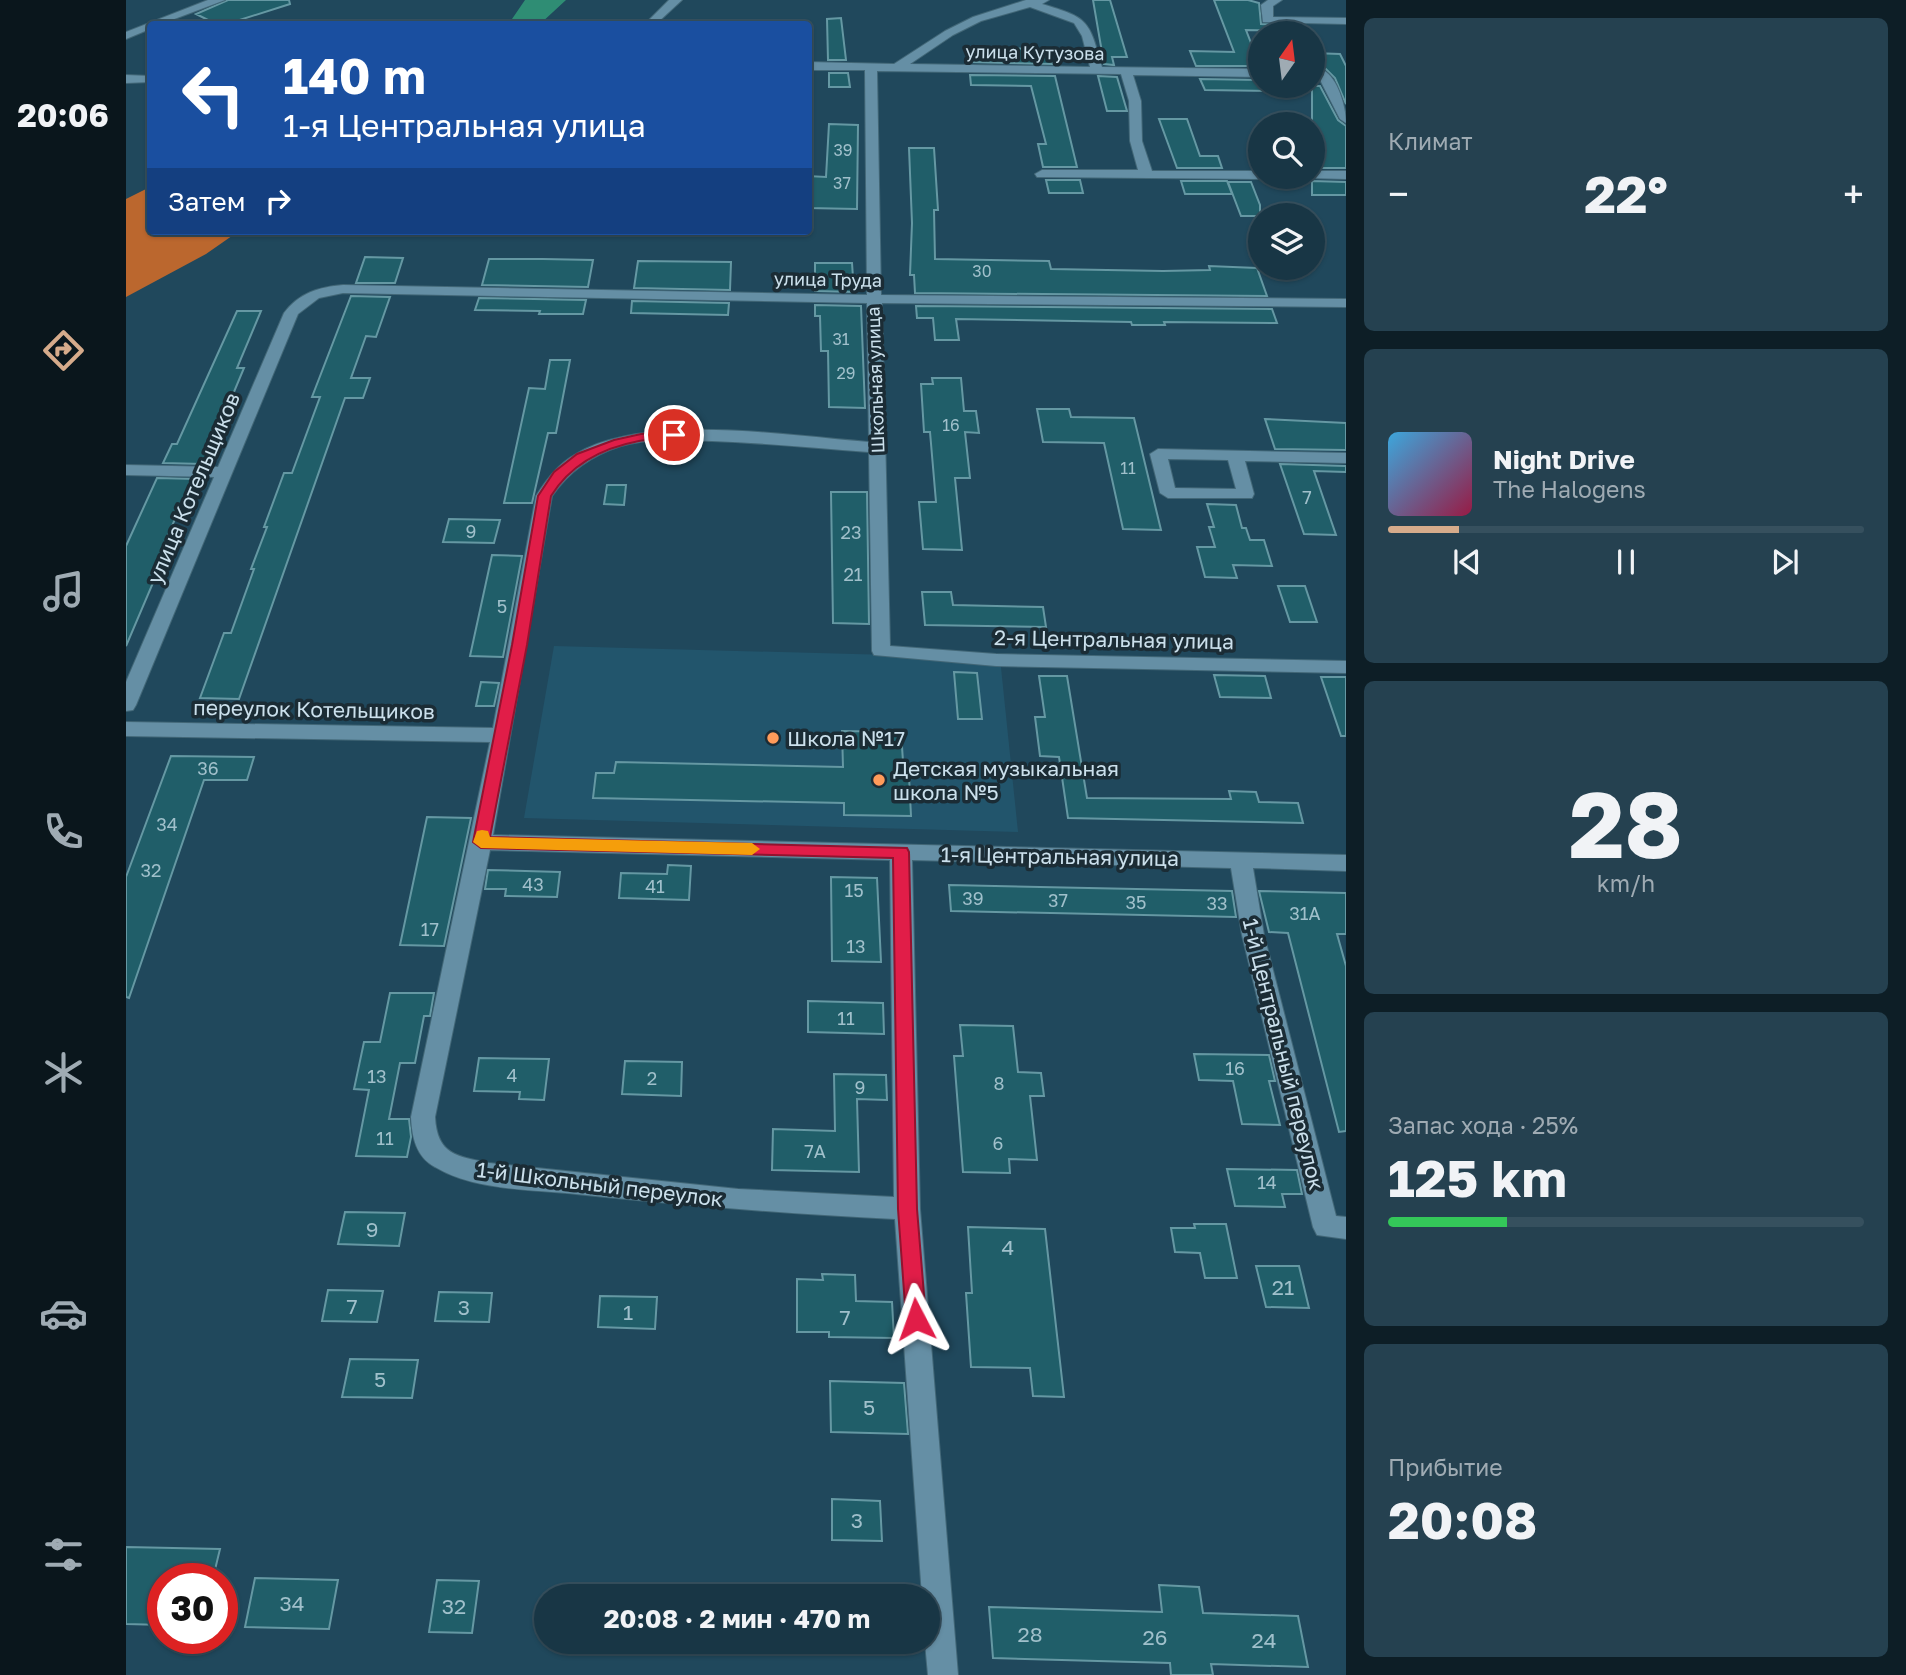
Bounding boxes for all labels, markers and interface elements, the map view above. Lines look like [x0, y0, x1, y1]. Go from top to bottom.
north arrow [1248, 21, 1325, 98]
map controls [1248, 21, 1325, 280]
street label: улица Кутузова [965, 40, 1105, 64]
text: 140 m [283, 46, 426, 105]
icon: left [168, 49, 259, 140]
text: 20:06 [17, 96, 109, 134]
text: 1-я Центральная улица [283, 106, 646, 144]
button: search [1248, 112, 1325, 189]
text: Климат [1388, 127, 1473, 155]
house number: 39 [833, 140, 853, 160]
text: 22° [1584, 162, 1668, 224]
text: − [1388, 171, 1409, 216]
text: + [1843, 171, 1864, 216]
house number: 37 [833, 173, 851, 193]
icon: right [259, 182, 297, 220]
text: Затем [168, 186, 245, 217]
button: layers [1248, 203, 1325, 280]
house number: 30 [972, 261, 992, 281]
street label: улица Труда [774, 267, 882, 291]
street label: Школьная улица [861, 306, 889, 454]
icon: directions [39, 326, 88, 375]
house number: 31 [832, 329, 850, 349]
house number: 29 [837, 363, 855, 383]
street label: улица Котельщиков [141, 388, 245, 588]
pin [644, 405, 704, 465]
house number: 16 [942, 415, 960, 435]
icon: arrive [655, 416, 693, 454]
text: Night Drive [1493, 444, 1635, 475]
house number: 11 [1120, 458, 1136, 478]
text: The Halogens [1493, 475, 1646, 503]
house number: 7 [1302, 486, 1312, 508]
house number: 9 [466, 520, 476, 542]
house number: 23 [841, 521, 861, 543]
icon: previous [1448, 543, 1486, 581]
icon: pause [1607, 543, 1645, 581]
icon: next [1766, 543, 1804, 581]
house number: 21 [843, 563, 863, 585]
icon: music [39, 567, 88, 616]
house number: 5 [497, 595, 507, 617]
street label: 2-я Центральная улица [994, 624, 1234, 654]
street label: переулок Котельщиков [193, 694, 435, 724]
place label: Школа №17 [787, 725, 905, 751]
marker: Школа №17 [765, 730, 781, 746]
place label: Детская музыкальная школа №5 [893, 755, 1119, 805]
house number: 36 [197, 757, 219, 779]
text: 28 [1569, 769, 1683, 878]
marker: Детская музыкальная школа №5 [871, 772, 887, 788]
icon: phone [39, 807, 88, 856]
house number: 34 [156, 813, 178, 835]
street label: 1-я Центральная улица [941, 841, 1179, 871]
house number: 32 [141, 859, 161, 881]
text: km/h [1597, 869, 1655, 897]
house number: 43 [522, 873, 544, 895]
house number: 41 [645, 875, 665, 897]
house number: 15 [844, 879, 864, 901]
house number: 39 [962, 887, 984, 909]
house number: 37 [1048, 889, 1068, 911]
house number: 35 [1126, 891, 1146, 913]
house number: 33 [1206, 892, 1228, 914]
house number: 31А [1289, 902, 1321, 924]
street label: 1-й Центральный переулок [1238, 915, 1330, 1193]
house number: 17 [421, 918, 439, 940]
house number: 13 [846, 935, 866, 957]
house number: 11 [837, 1007, 855, 1029]
icon: climate [39, 1048, 88, 1097]
house number: 16 [1225, 1057, 1245, 1079]
house number: 4 [507, 1064, 518, 1086]
house number: 13 [367, 1065, 387, 1087]
house number: 2 [647, 1067, 657, 1089]
house number: 8 [994, 1072, 1004, 1094]
house number: 9 [855, 1076, 865, 1098]
text: Запас хода · 25% [1388, 1111, 1578, 1139]
house number: 11 [376, 1127, 394, 1149]
house number: 6 [993, 1132, 1003, 1154]
house number: 7А [804, 1140, 826, 1162]
text: 125 km [1388, 1146, 1567, 1208]
street label: 1-й Школьный переулок [475, 1156, 725, 1212]
house number: 14 [1257, 1171, 1277, 1193]
house number: 9 [366, 1216, 378, 1242]
house number: 4 [1002, 1234, 1014, 1260]
house number: 21 [1272, 1274, 1294, 1300]
position arrow [879, 1282, 953, 1356]
icon: car [39, 1289, 88, 1338]
house number: 7 [346, 1293, 358, 1319]
house number: 3 [458, 1294, 470, 1320]
house number: 1 [623, 1299, 633, 1325]
house number: 7 [839, 1304, 851, 1330]
house number: 5 [374, 1366, 386, 1392]
house number: 5 [863, 1394, 875, 1420]
text: Прибытие [1388, 1453, 1503, 1481]
text: 20:08 [1388, 1488, 1537, 1550]
house number: 3 [851, 1507, 863, 1533]
icon: filters [39, 1530, 88, 1579]
speed limit sign: 30 [147, 1563, 238, 1654]
house number: 34 [279, 1590, 305, 1616]
house number: 32 [442, 1593, 466, 1619]
text: 20:08 · 2 мин · 470 m [604, 1603, 870, 1634]
house number: 28 [1018, 1621, 1043, 1647]
house number: 26 [1143, 1624, 1167, 1650]
house number: 24 [1252, 1627, 1277, 1653]

